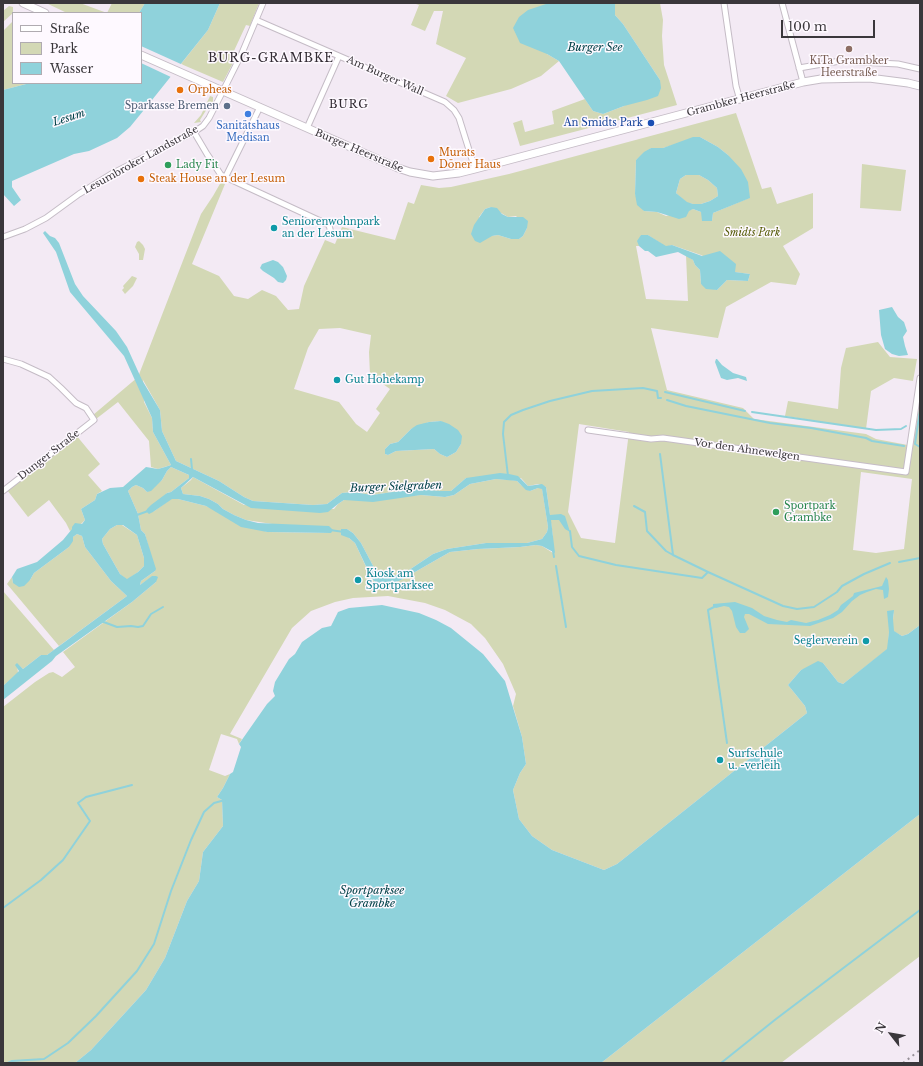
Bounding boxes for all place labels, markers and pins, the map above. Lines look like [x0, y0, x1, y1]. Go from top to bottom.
marker: KiTa Grambker Heerstraße [844, 44, 854, 54]
place label: KiTa Grambker Heerstraße [810, 55, 888, 78]
place label: Orpheas [188, 84, 232, 96]
marker: Orpheas [175, 85, 185, 95]
place label: Sparkasse Bremen [125, 100, 219, 112]
marker: Sparkasse Bremen [222, 101, 232, 111]
marker: Sanitätshaus Medisan [243, 109, 253, 119]
place label: An Smidts Park [564, 117, 643, 129]
marker: An Smidts Park [646, 118, 656, 128]
place label: Sanitätshaus Medisan [216, 120, 280, 144]
place label: Murats Döner Haus [439, 147, 501, 170]
marker: Murats Döner Haus [426, 154, 436, 164]
place label: Lady Fit [176, 159, 219, 171]
marker: Lady Fit [163, 160, 173, 170]
place label: Steak House an der Lesum [149, 173, 285, 185]
marker: Steak House an der Lesum [136, 174, 146, 184]
place label: Seniorenwohnpark an der Lesum [282, 216, 380, 240]
marker: Seniorenwohnpark an der Lesum [269, 223, 279, 233]
place label: Gut Hohekamp [345, 374, 424, 386]
marker: Gut Hohekamp [332, 375, 342, 385]
place label: Sportpark Grambke [784, 500, 836, 524]
marker: Sportpark Grambke [771, 507, 781, 517]
place label: Kiosk am Sportparksee [366, 568, 434, 592]
marker: Kiosk am Sportparksee [353, 575, 363, 585]
place label: Seglerverein [794, 635, 858, 647]
marker: Seglerverein [861, 636, 871, 646]
place label: Surfschule u. -verleih [728, 748, 782, 772]
marker: Surfschule u. -verleih [715, 755, 725, 765]

